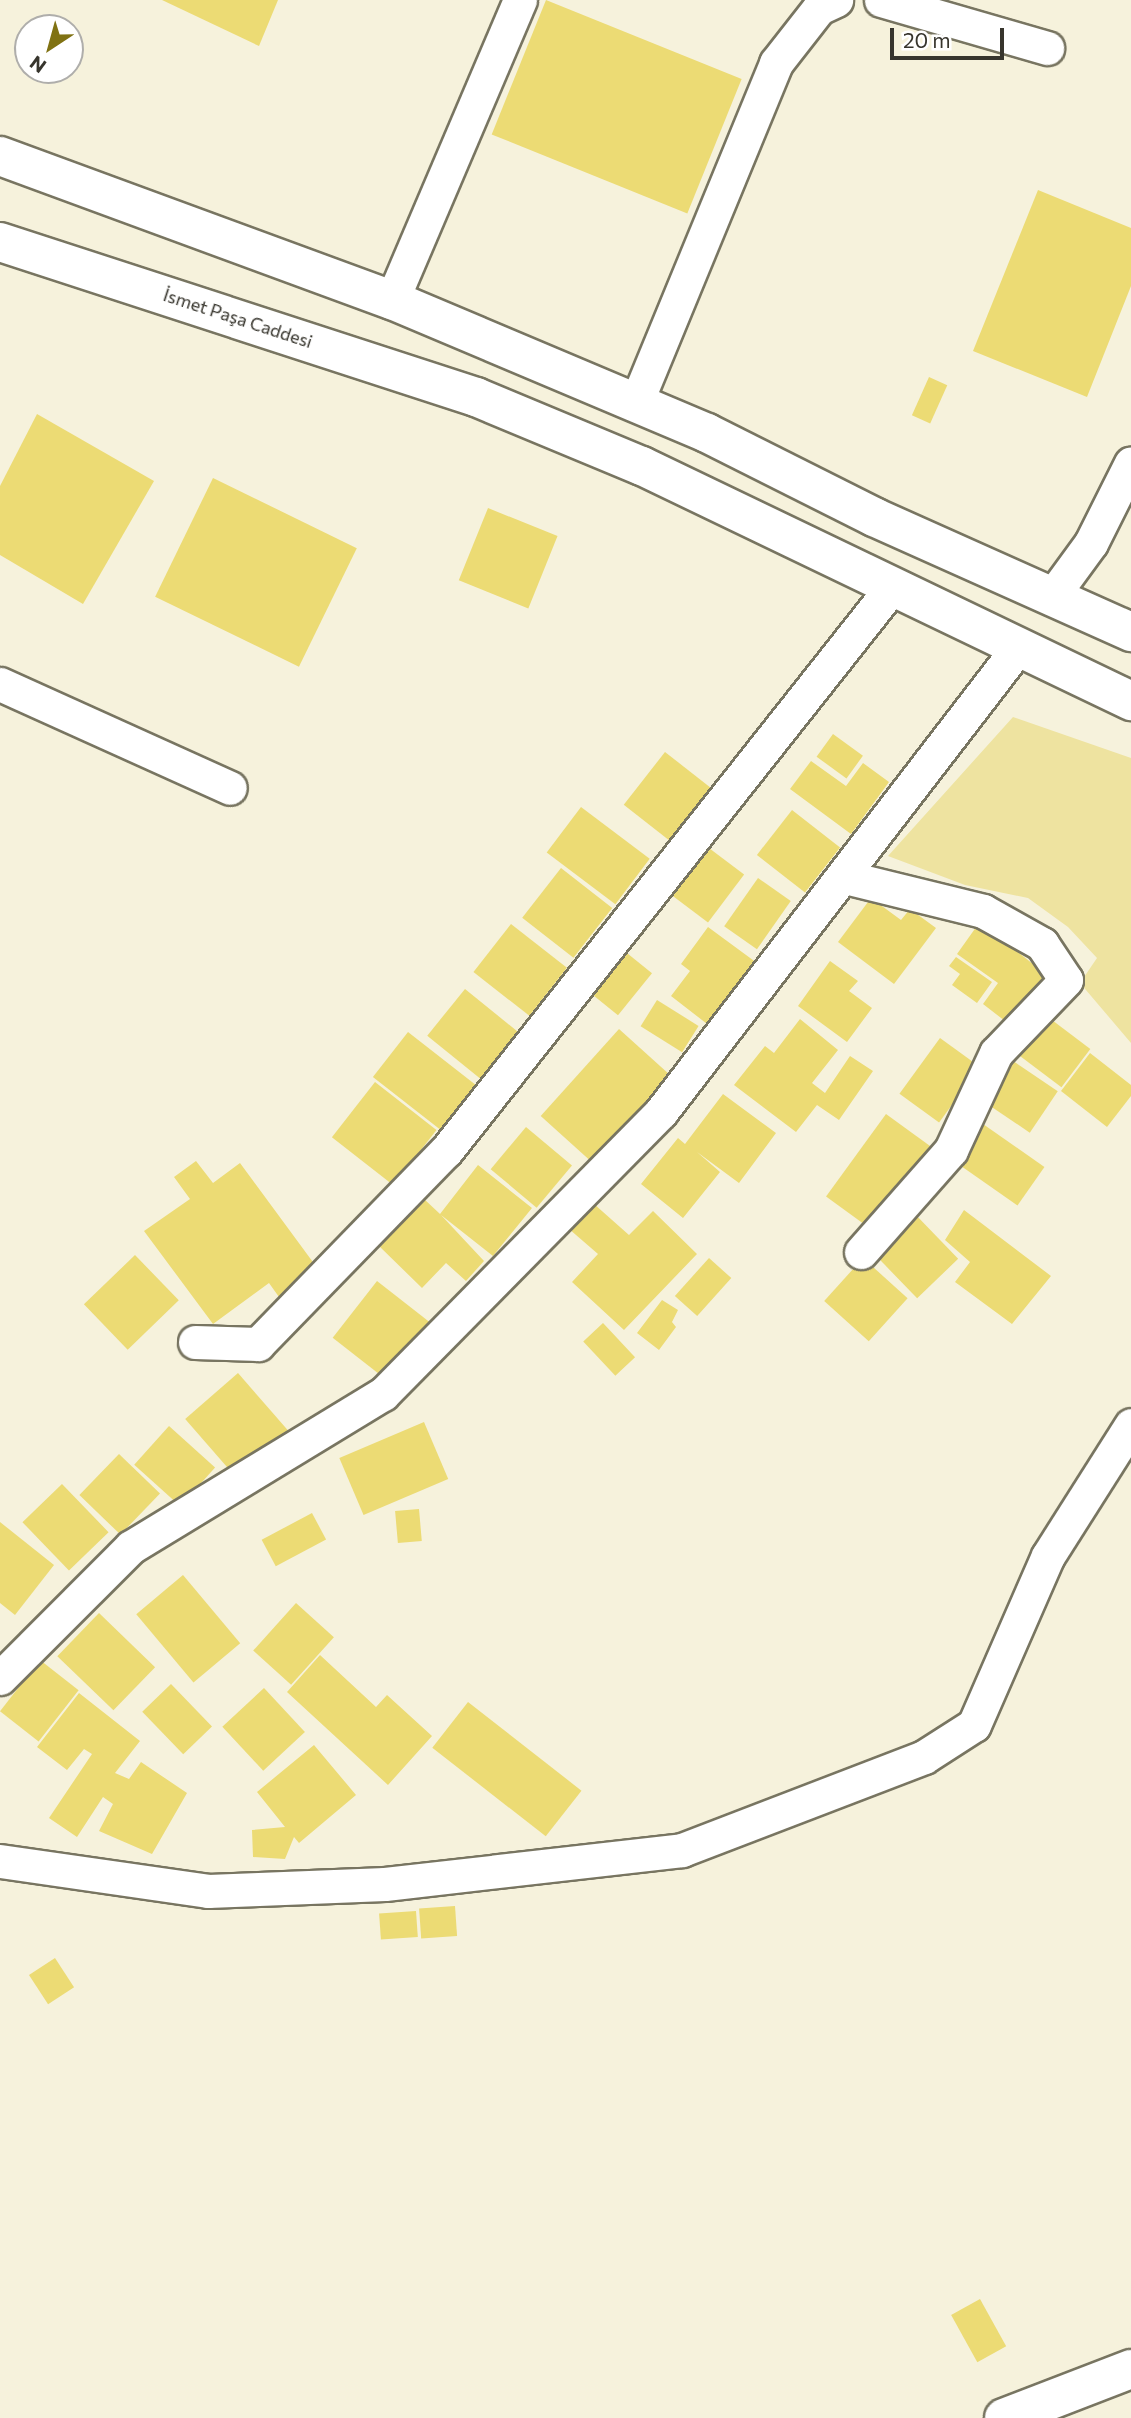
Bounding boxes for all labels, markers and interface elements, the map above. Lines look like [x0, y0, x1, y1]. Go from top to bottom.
north arrow [14, 14, 84, 84]
scale bar [893, 14, 1007, 58]
text: 20 m [903, 27, 951, 52]
text: N [25, 51, 50, 78]
street label: İsmet Paşa Caddesi [161, 284, 315, 352]

